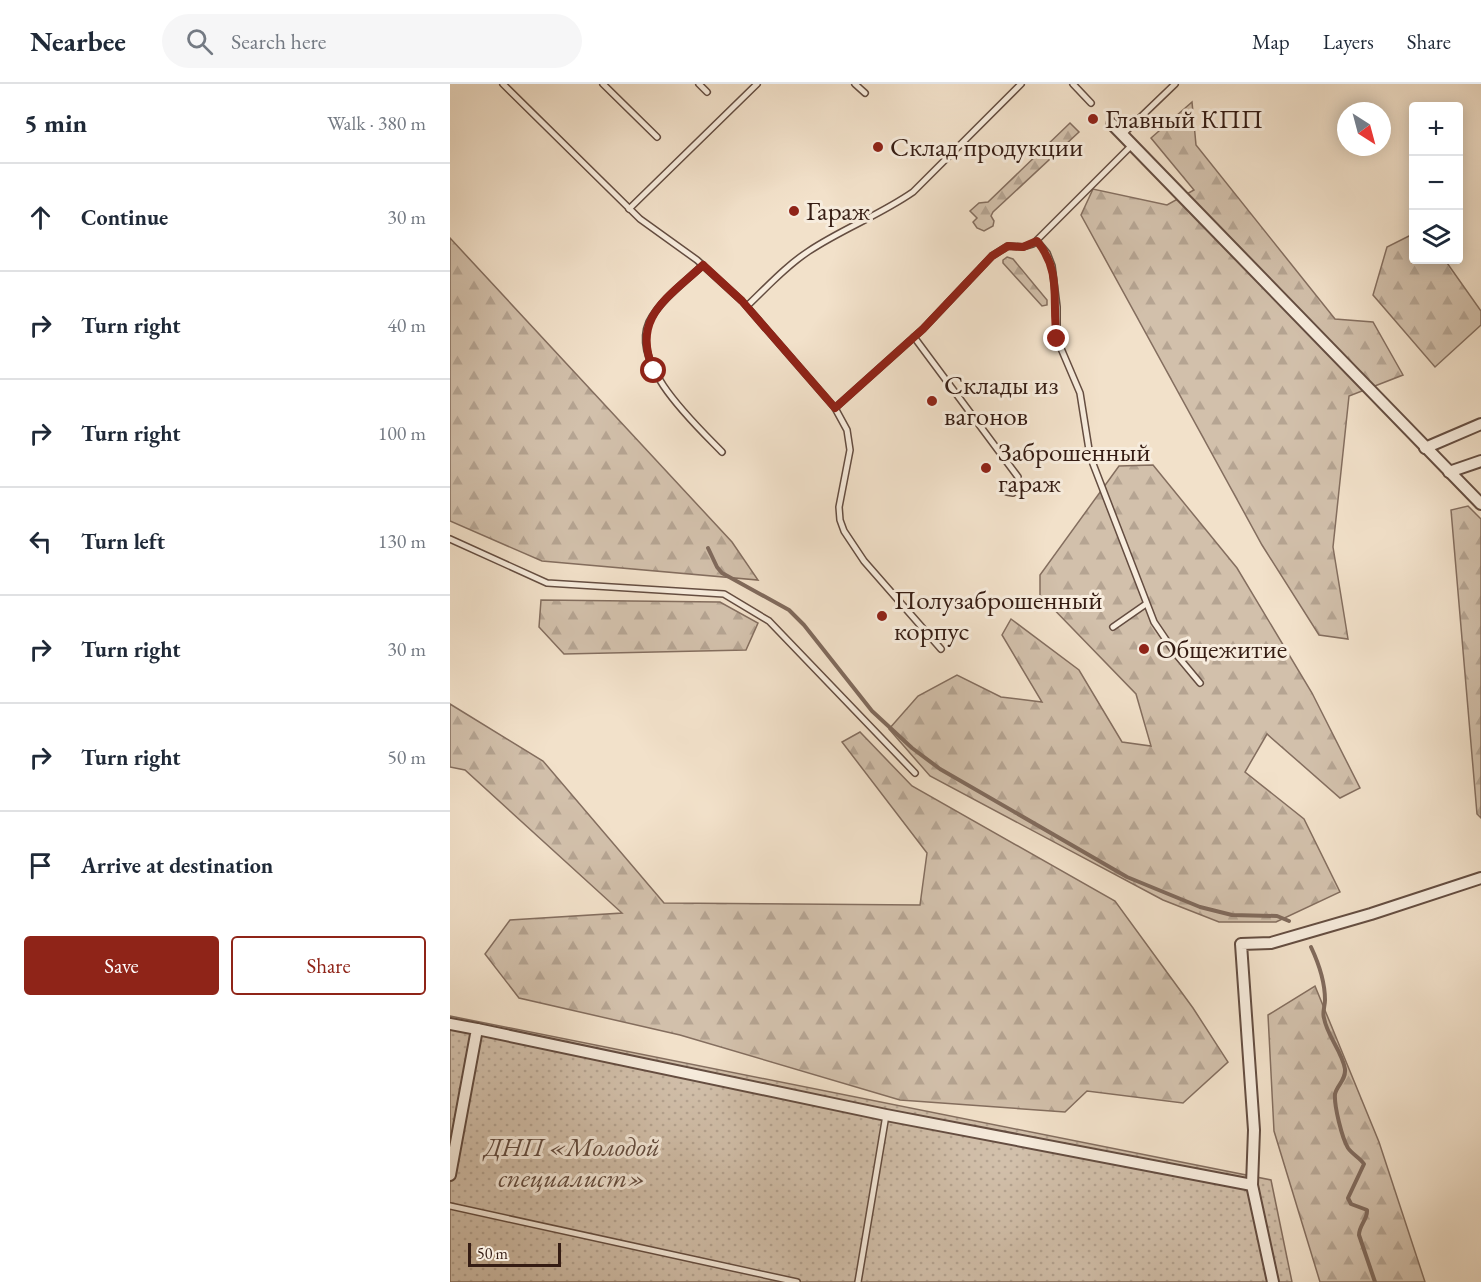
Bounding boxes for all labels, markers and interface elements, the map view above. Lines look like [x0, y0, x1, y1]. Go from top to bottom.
search box [162, 14, 582, 68]
text: Nearbee [30, 23, 126, 59]
icon: search [183, 25, 216, 58]
text: Search here [231, 27, 326, 56]
text: Map [1252, 28, 1290, 55]
text: Layers [1323, 28, 1374, 55]
text: Share [1407, 28, 1451, 55]
place label: Главный КПП [1105, 101, 1263, 136]
north arrow [1337, 102, 1391, 156]
map controls [1409, 102, 1463, 264]
button: + [1409, 102, 1463, 156]
text: 5 min [24, 106, 87, 140]
text: Walk · 380 m [327, 110, 426, 136]
marker: Главный КПП [1086, 112, 1100, 126]
place label: Склад продукции [890, 129, 1083, 164]
marker: Склад продукции [871, 140, 885, 154]
button: − [1409, 156, 1463, 210]
place label: Гараж [806, 193, 871, 228]
icon: ahead [24, 201, 57, 234]
text: Continue [81, 203, 168, 232]
text: 30 m [387, 204, 426, 230]
marker: Гараж [787, 204, 801, 218]
button: layers [1409, 210, 1463, 264]
icon: right [24, 309, 57, 342]
text: Turn right [81, 311, 180, 340]
text: 40 m [387, 312, 426, 338]
route end [1043, 325, 1069, 351]
route start [640, 357, 666, 383]
place label: Склады из вагонов [944, 367, 1059, 433]
marker: Склады из вагонов [925, 394, 939, 408]
icon: right [24, 417, 57, 450]
text: Turn right [81, 419, 180, 448]
text: 100 m [378, 420, 426, 446]
place label: Заброшенный гараж [998, 434, 1150, 500]
marker: Заброшенный гараж [979, 461, 993, 475]
icon: left [24, 525, 57, 558]
text: Turn left [81, 527, 165, 556]
text: 130 m [378, 528, 426, 554]
place label: Полузаброшенный корпус [894, 582, 1102, 648]
marker: Полузаброшенный корпус [875, 609, 889, 623]
place label: Общежитие [1156, 631, 1287, 666]
icon: right [24, 633, 57, 666]
text: Turn right [81, 635, 180, 664]
text: 30 m [387, 636, 426, 662]
marker: Общежитие [1137, 642, 1151, 656]
icon: right [24, 741, 57, 774]
text: Turn right [81, 743, 180, 772]
text: 50 m [387, 744, 426, 770]
icon: arrive [24, 849, 57, 882]
text: Arrive at destination [81, 851, 273, 880]
button: Save [24, 936, 219, 995]
button: Share [231, 936, 426, 995]
park label: ДНП «Молодой специалист» [482, 1129, 660, 1195]
scale bar [468, 1240, 561, 1268]
text: 50 m [477, 1243, 508, 1264]

